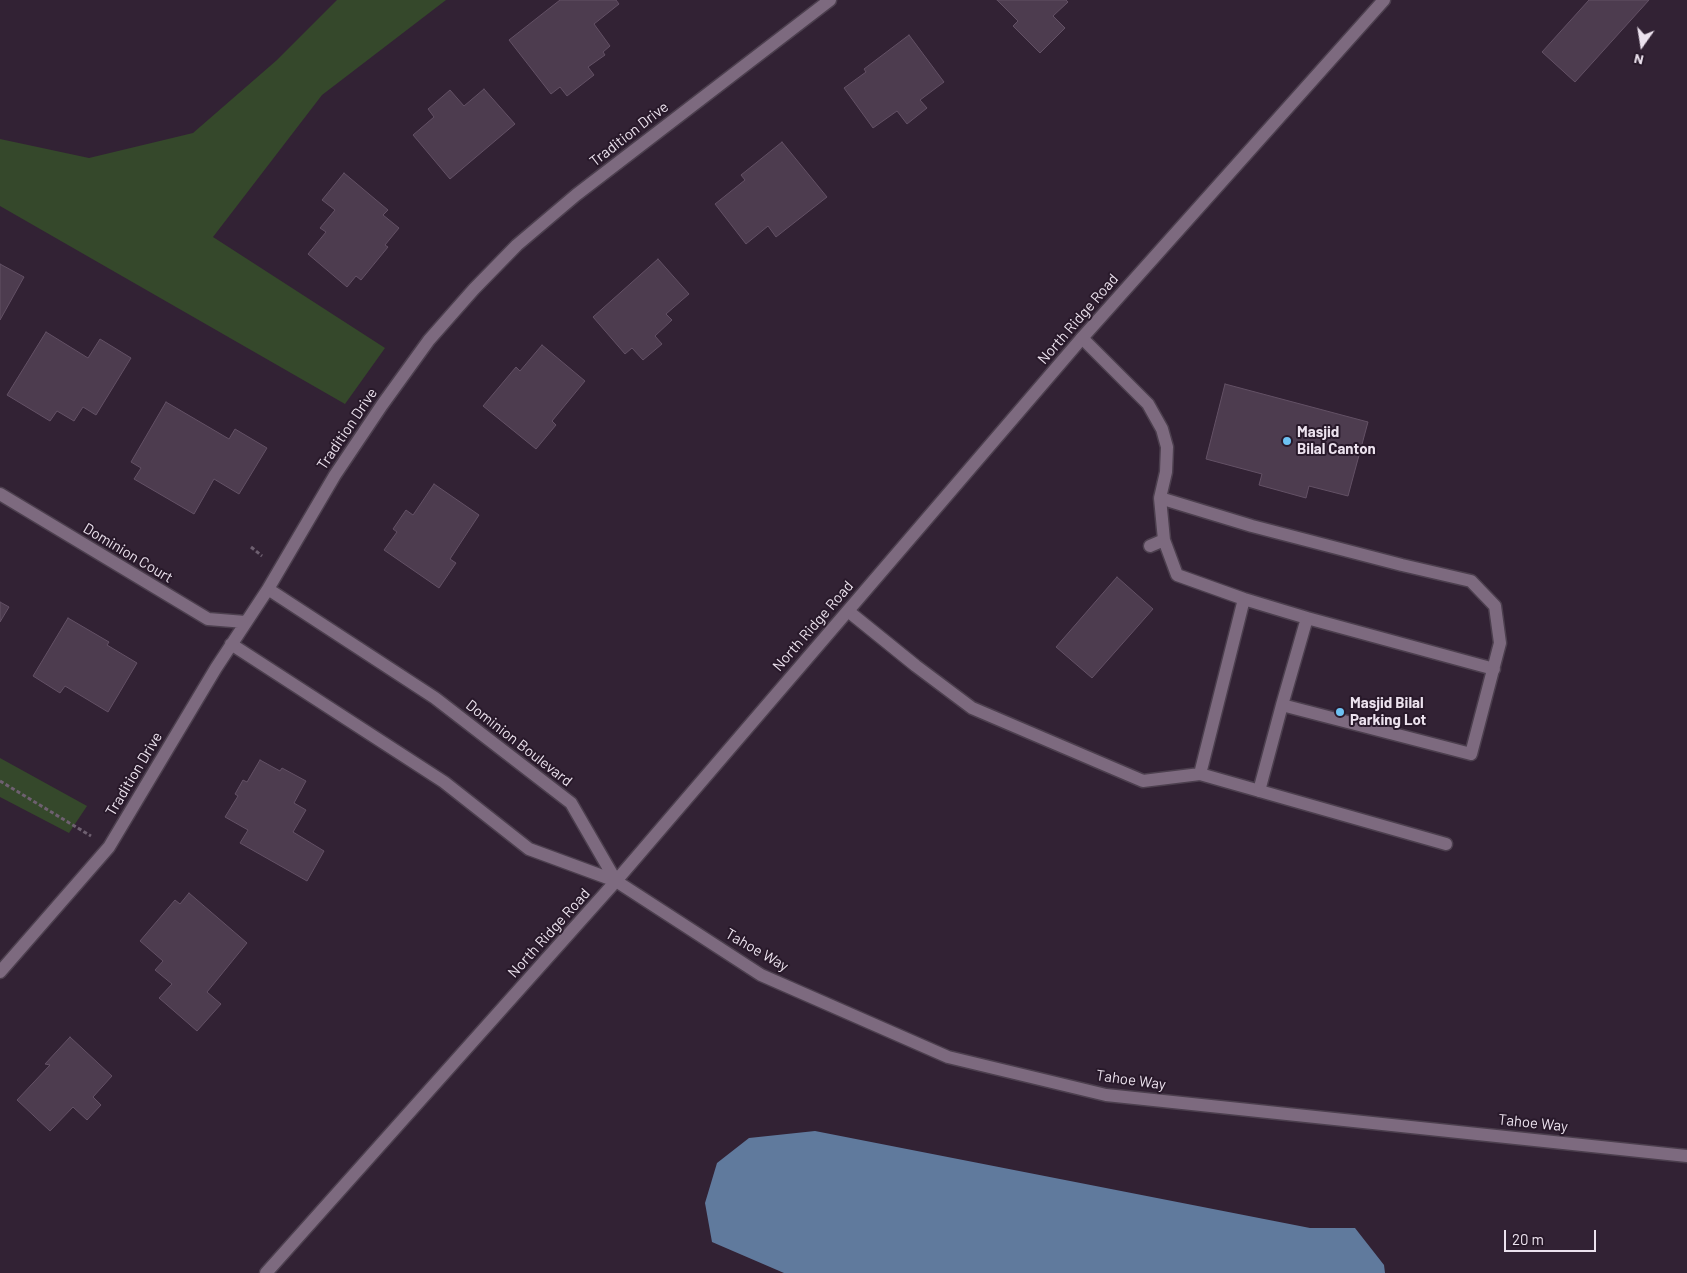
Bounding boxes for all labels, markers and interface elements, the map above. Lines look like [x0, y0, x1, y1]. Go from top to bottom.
north arrow [1617, 20, 1667, 70]
text: N [1632, 51, 1645, 69]
street label: Tradition Drive [586, 98, 672, 170]
street label: North Ridge Road [1034, 270, 1122, 368]
street label: Tradition Drive [313, 385, 381, 473]
place label: Masjid Bilal Canton [1297, 423, 1376, 458]
marker: Masjid Bilal Canton [1281, 435, 1293, 447]
street label: Dominion Court [80, 519, 176, 587]
street label: North Ridge Road [769, 577, 857, 675]
place label: Masjid Bilal Parking Lot [1350, 694, 1426, 729]
street label: Dominion Boulevard [462, 696, 576, 790]
marker: Masjid Bilal Parking Lot [1334, 706, 1346, 718]
street label: Tradition Drive [102, 729, 166, 819]
street label: North Ridge Road [504, 885, 594, 981]
street label: Tahoe Way [722, 925, 792, 975]
street label: Tahoe Way [1095, 1066, 1167, 1094]
street label: Tahoe Way [1497, 1110, 1569, 1136]
scale bar [1507, 1220, 1600, 1252]
text: 20 m [1512, 1230, 1544, 1248]

